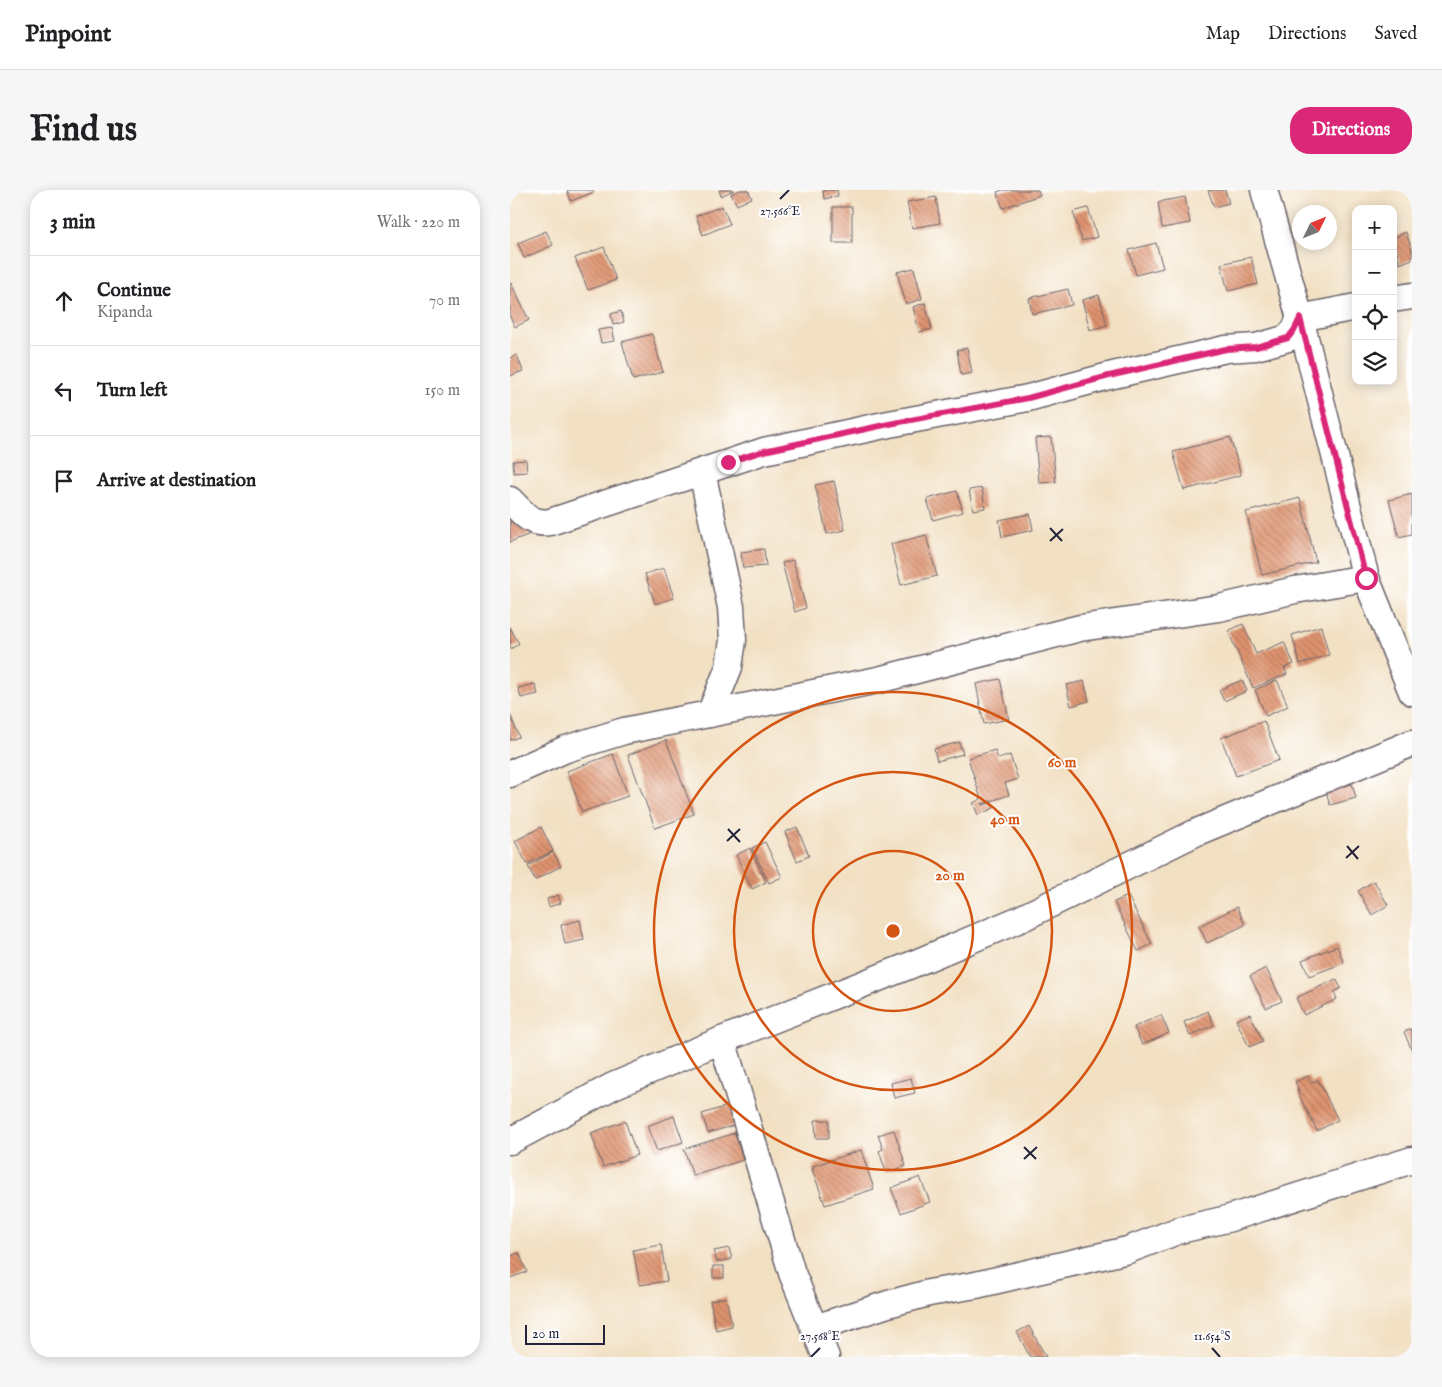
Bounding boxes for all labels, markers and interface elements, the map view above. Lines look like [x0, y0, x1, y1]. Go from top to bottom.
text: Pinpoint [25, 19, 111, 50]
text: Map [1206, 23, 1240, 46]
text: Directions [1268, 23, 1346, 46]
text: Saved [1374, 23, 1417, 46]
button: Directions [1290, 107, 1412, 154]
text: Find us [30, 108, 137, 153]
text: 27.566°E [760, 204, 800, 219]
north arrow [1292, 205, 1337, 250]
map controls [1352, 205, 1397, 385]
button: + [1352, 205, 1397, 250]
text: 3 min [50, 209, 95, 236]
text: Walk · 220 m [377, 213, 460, 233]
button: − [1352, 250, 1397, 295]
text: Continue [97, 279, 171, 303]
icon: ahead [50, 287, 78, 315]
text: 70 m [429, 291, 460, 311]
button: locate [1352, 295, 1397, 340]
text: Kipanda [97, 303, 152, 323]
button: layers [1352, 340, 1397, 385]
icon: left [50, 377, 78, 405]
text: Turn left [97, 379, 168, 403]
text: 150 m [425, 381, 460, 401]
route end [717, 451, 740, 474]
icon: arrive [50, 467, 78, 495]
text: Arrive at destination [97, 469, 256, 493]
route start [1355, 567, 1378, 590]
text: 60 m [1048, 753, 1077, 772]
text: 40 m [990, 810, 1020, 829]
text: 20 m [935, 866, 965, 885]
centre of rings [884, 922, 902, 940]
scale bar [525, 1322, 605, 1345]
text: 20 m [532, 1325, 559, 1343]
text: 27.568°E [800, 1329, 840, 1344]
text: 11.654°S [1194, 1329, 1230, 1344]

